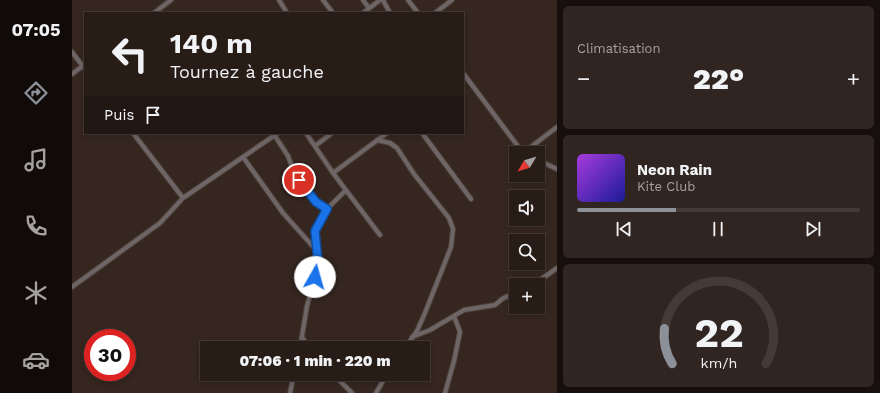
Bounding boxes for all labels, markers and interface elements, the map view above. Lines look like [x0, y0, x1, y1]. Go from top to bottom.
text: 07:05 [11, 19, 61, 40]
text: 140 m [170, 27, 253, 60]
icon: left [104, 28, 156, 80]
text: Climatisation [577, 41, 660, 56]
text: Tournez à gauche [170, 61, 324, 82]
text: 22° [693, 61, 744, 96]
text: − [577, 66, 590, 91]
text: + [847, 66, 860, 91]
icon: directions [22, 79, 50, 107]
icon: arrive [142, 104, 164, 126]
text: Puis [104, 106, 134, 124]
icon: music [22, 146, 50, 174]
north arrow [509, 146, 545, 182]
map controls [509, 146, 545, 314]
text: Neon Rain [637, 161, 712, 179]
pin [282, 163, 316, 197]
icon: arrive [288, 169, 310, 191]
text: Kite Club [637, 179, 695, 194]
button: sound [509, 190, 545, 226]
icon: phone [22, 212, 50, 240]
icon: previous [613, 218, 635, 240]
icon: pause [707, 218, 729, 240]
icon: next [802, 218, 824, 240]
button: search [509, 234, 545, 270]
position arrow [294, 256, 336, 298]
button: + [509, 278, 545, 314]
icon: climate [22, 279, 50, 307]
text: 22 [694, 307, 743, 356]
speed limit sign: 30 [84, 329, 136, 381]
icon: car [22, 346, 50, 374]
text: 07:06 · 1 min · 220 m [239, 352, 391, 370]
text: km/h [700, 354, 737, 370]

